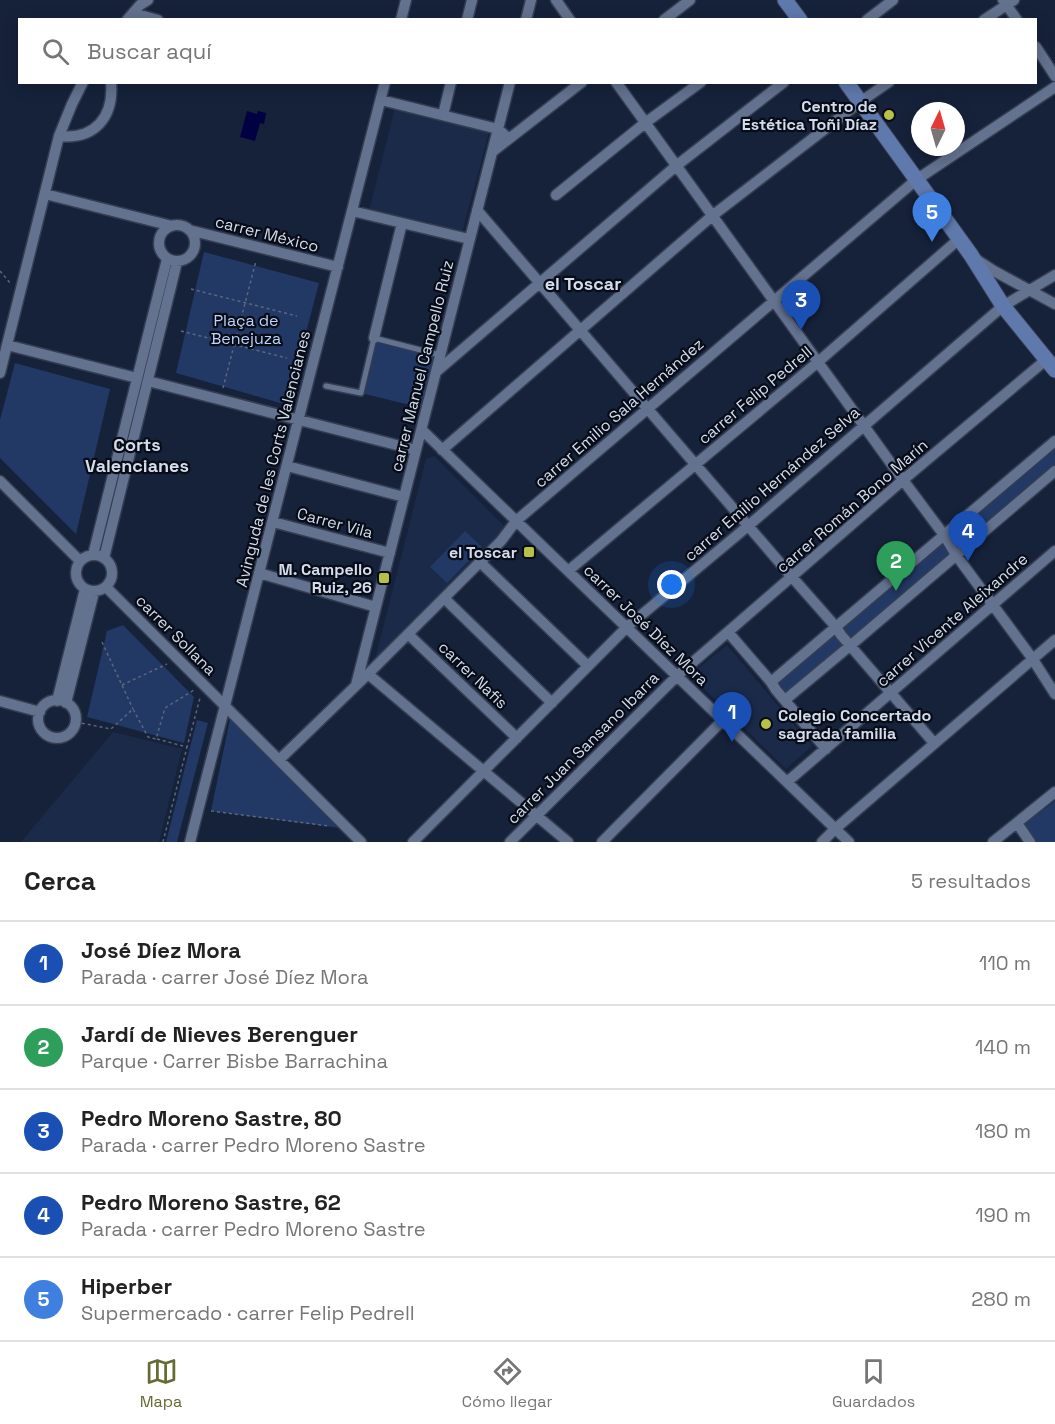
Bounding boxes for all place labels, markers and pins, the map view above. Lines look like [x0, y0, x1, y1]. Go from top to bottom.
place label: Centro de Estética Toñi Díaz [742, 96, 877, 135]
marker: Centro de Estética Toñi Díaz [882, 108, 896, 122]
pin: 5 [912, 192, 952, 242]
pin: 3 [782, 280, 820, 330]
pin: 4 [948, 512, 988, 561]
place label: el Toscar [449, 542, 517, 563]
pin: 2 [876, 542, 916, 591]
marker: el Toscar [522, 545, 536, 559]
place label: M. Campello Ruiz, 26 [279, 559, 372, 598]
marker: M. Campello Ruiz, 26 [377, 571, 391, 585]
pin: 1 [712, 692, 752, 742]
place label: Colegio Concertado sagrada familia [778, 705, 931, 744]
marker: Colegio Concertado sagrada familia [759, 717, 773, 731]

